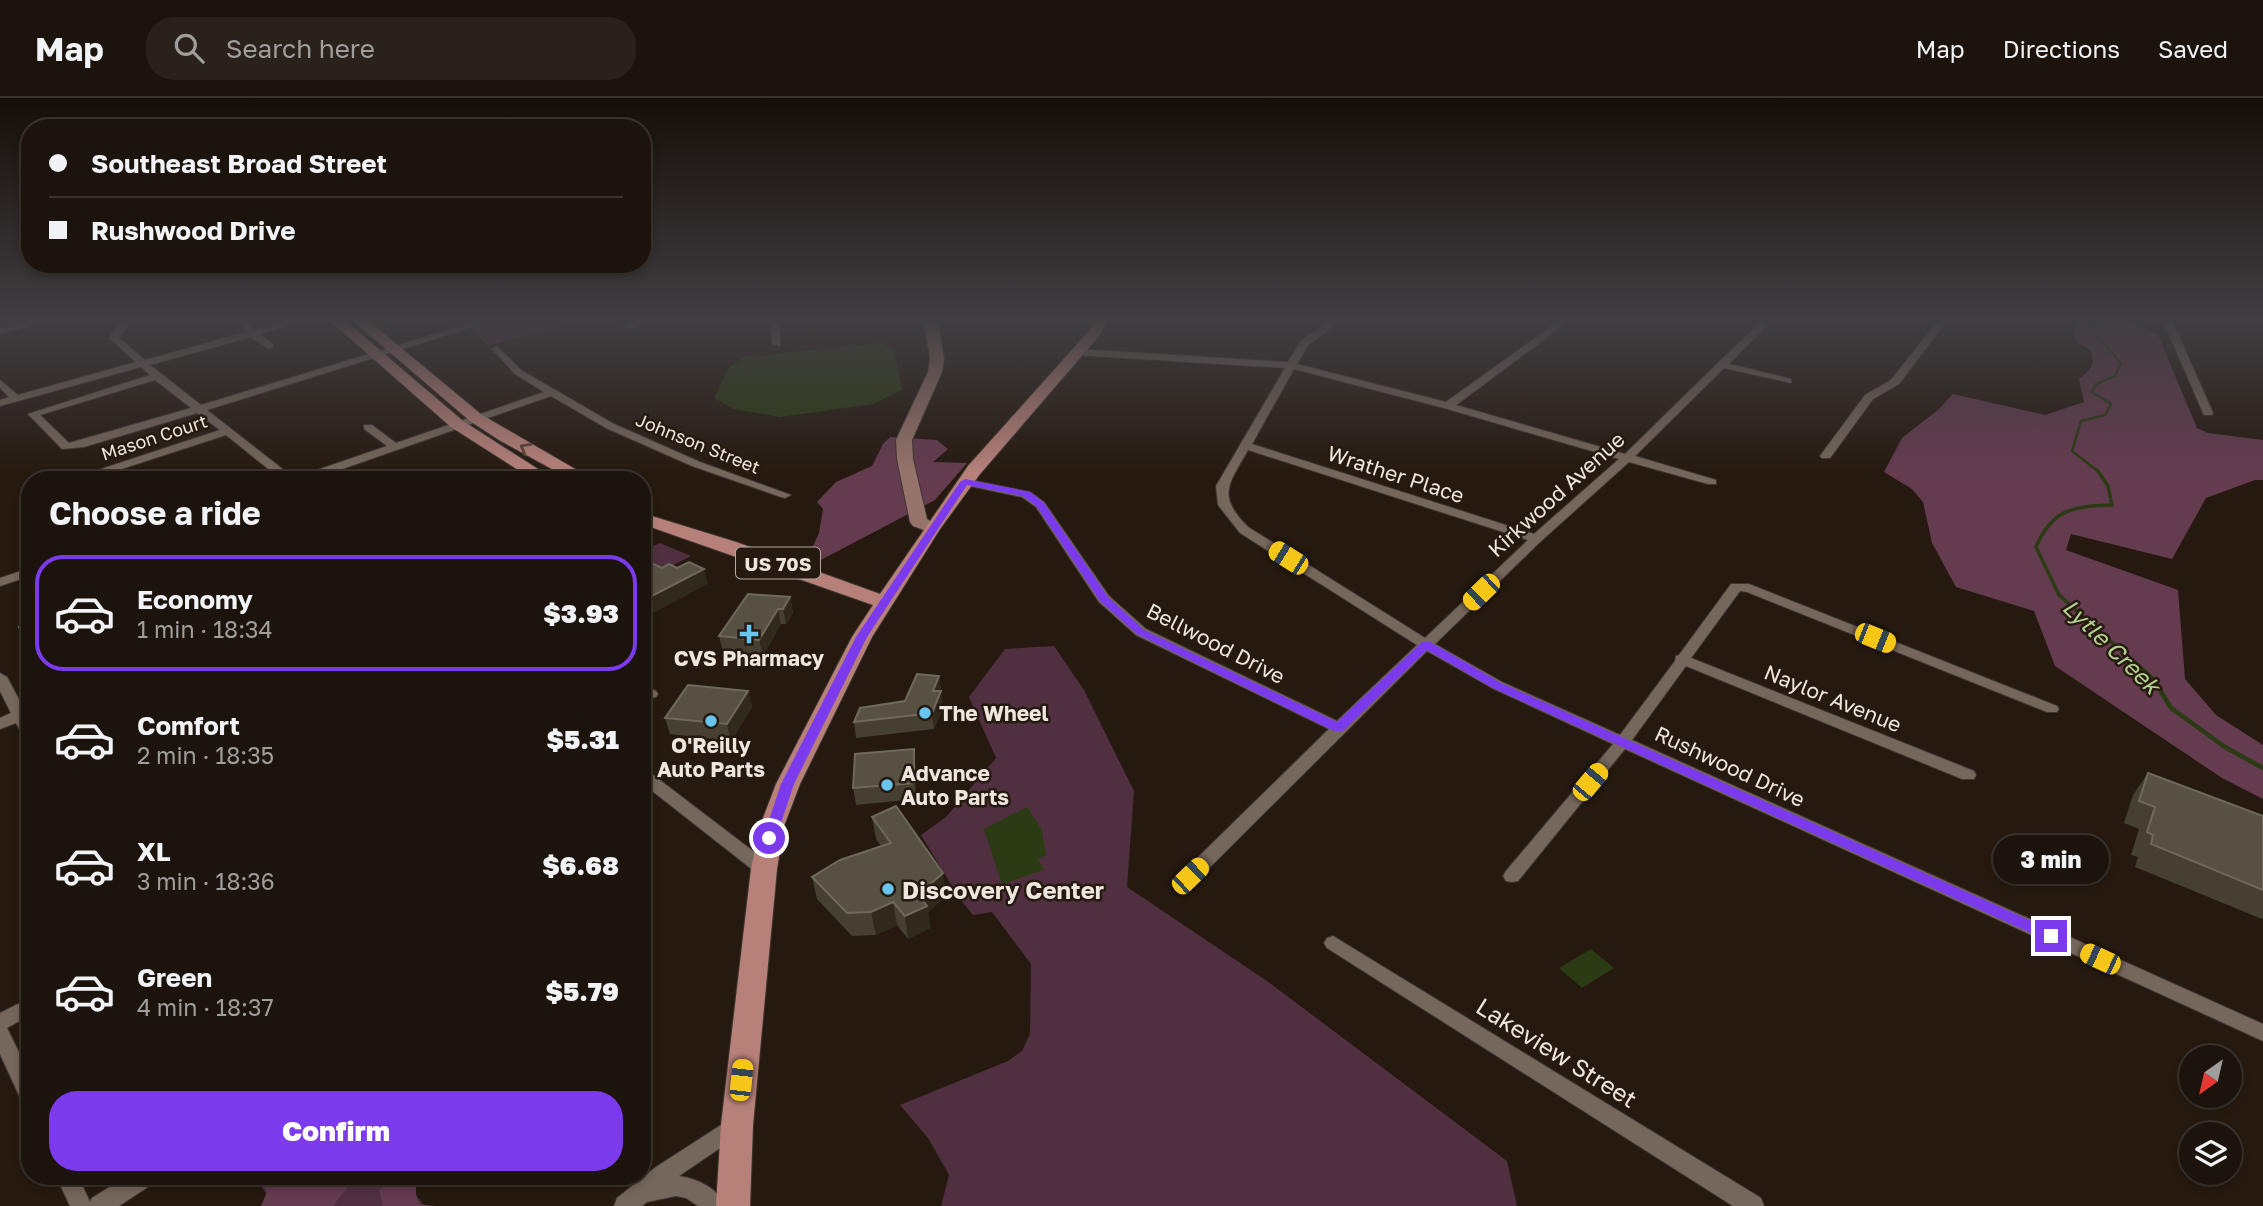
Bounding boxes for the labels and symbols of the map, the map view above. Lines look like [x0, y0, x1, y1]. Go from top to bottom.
street label: Johnson Street [633, 408, 763, 478]
street label: Mason Court [98, 410, 210, 464]
street label: Kirkwood Avenue [1482, 426, 1630, 562]
street label: Wrather Place [1324, 440, 1468, 508]
one-way arrow [520, 443, 533, 456]
car [1265, 538, 1312, 578]
road number: US 70S [736, 548, 820, 578]
car [1459, 570, 1504, 614]
water label: Lytle Creek [2058, 593, 2168, 701]
street label: Bellwood Drive [1143, 597, 1289, 689]
car [1852, 620, 1899, 656]
marker: CVS Pharmacy [741, 626, 757, 642]
place label: CVS Pharmacy [674, 645, 825, 671]
street label: Naylor Avenue [1761, 659, 1905, 737]
place label: The Wheel [939, 700, 1049, 726]
marker: The Wheel [917, 705, 933, 721]
marker: O'Reilly Auto Parts [703, 713, 719, 729]
street label: Rushwood Drive [1651, 720, 1809, 812]
place label: O'Reilly Auto Parts [657, 732, 765, 782]
car [1569, 759, 1612, 805]
place label: Advance Auto Parts [901, 760, 1009, 810]
marker: Advance Auto Parts [879, 777, 895, 793]
route start [753, 822, 785, 854]
callout: 3 min [1993, 834, 2109, 884]
car [1168, 854, 1213, 898]
place label: Discovery Center [902, 875, 1104, 904]
marker: Discovery Center [880, 881, 896, 897]
route end [2035, 920, 2067, 952]
car [2077, 941, 2124, 977]
street label: Lakeview Street [1471, 991, 1643, 1113]
north arrow [2179, 1045, 2242, 1108]
car [729, 1058, 754, 1102]

